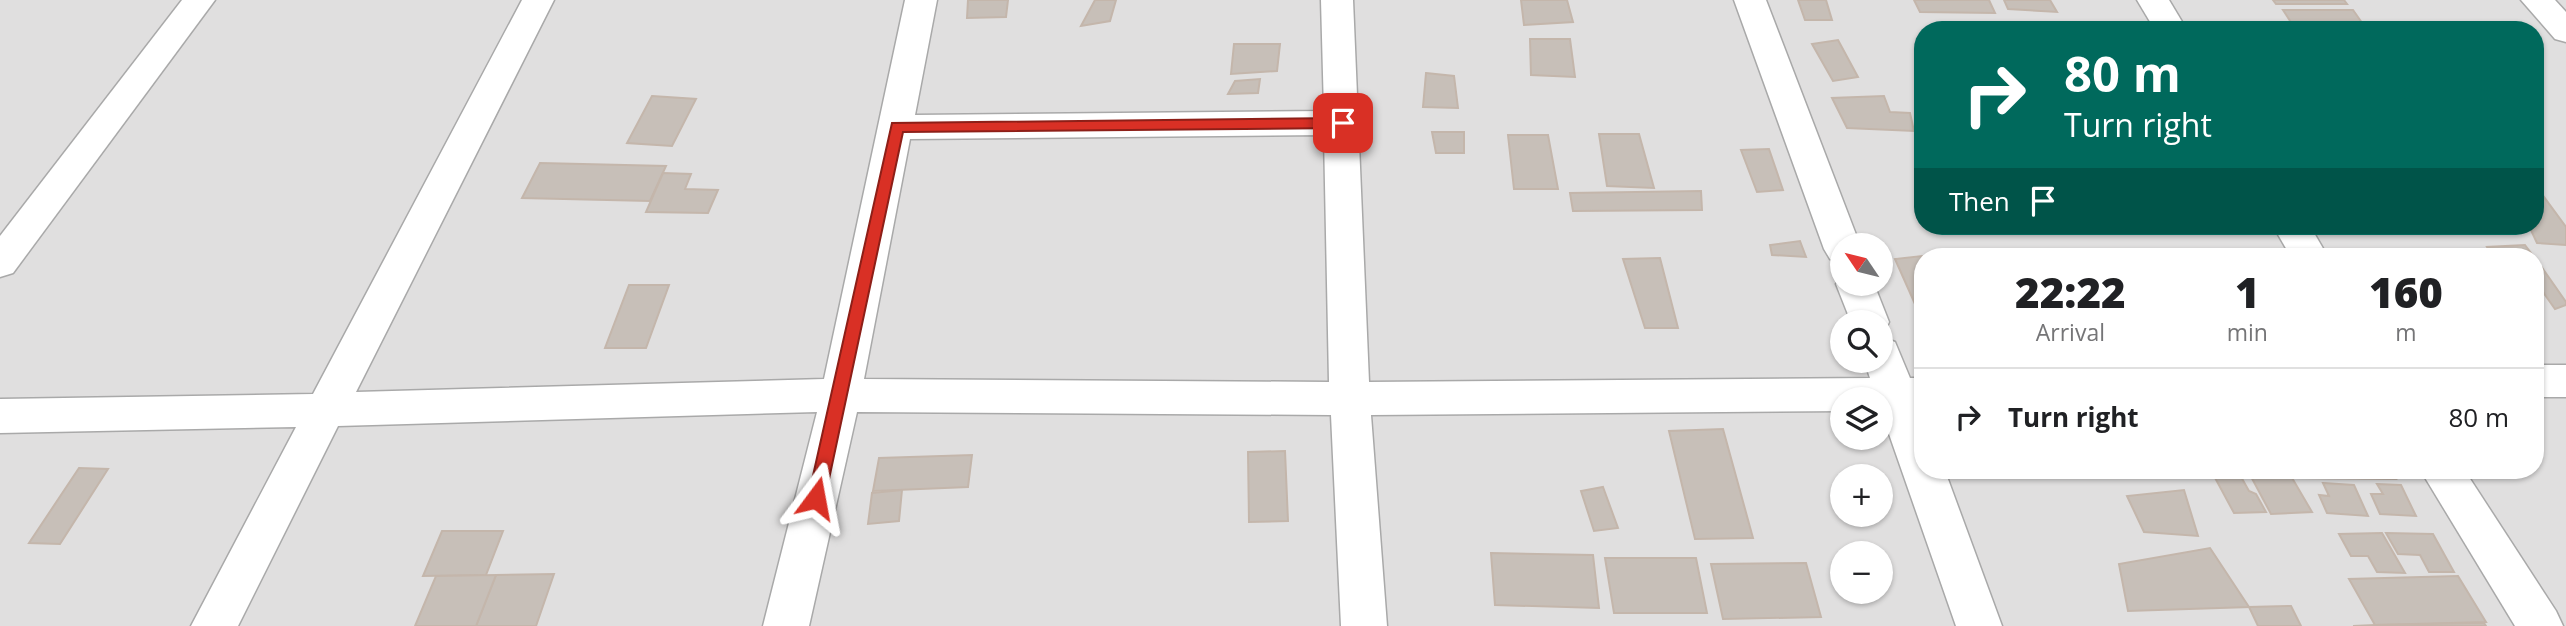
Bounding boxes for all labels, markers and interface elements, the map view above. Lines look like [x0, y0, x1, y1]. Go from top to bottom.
text: 80 m [2064, 40, 2181, 106]
icon: right [1949, 49, 2040, 140]
pin [1313, 93, 1373, 153]
text: Turn right [2064, 103, 2212, 146]
icon: arrive [1324, 104, 1362, 142]
icon: arrive [2024, 182, 2062, 220]
text: Then [1949, 183, 2010, 219]
north arrow [1830, 233, 1894, 296]
map controls [1830, 233, 1893, 604]
text: 22:22 [2015, 263, 2126, 320]
text: 1 [2235, 263, 2260, 320]
text: 160 [2369, 263, 2443, 320]
button: search [1830, 310, 1893, 373]
text: Arrival [2036, 316, 2105, 348]
text: min [2227, 316, 2268, 348]
text: m [2395, 316, 2417, 348]
button: layers [1830, 387, 1893, 450]
icon: right [1949, 398, 1987, 436]
text: Turn right [2008, 399, 2139, 435]
text: 80 m [2448, 399, 2509, 435]
position arrow [779, 461, 853, 535]
button: + [1830, 464, 1893, 527]
button: − [1830, 541, 1893, 604]

